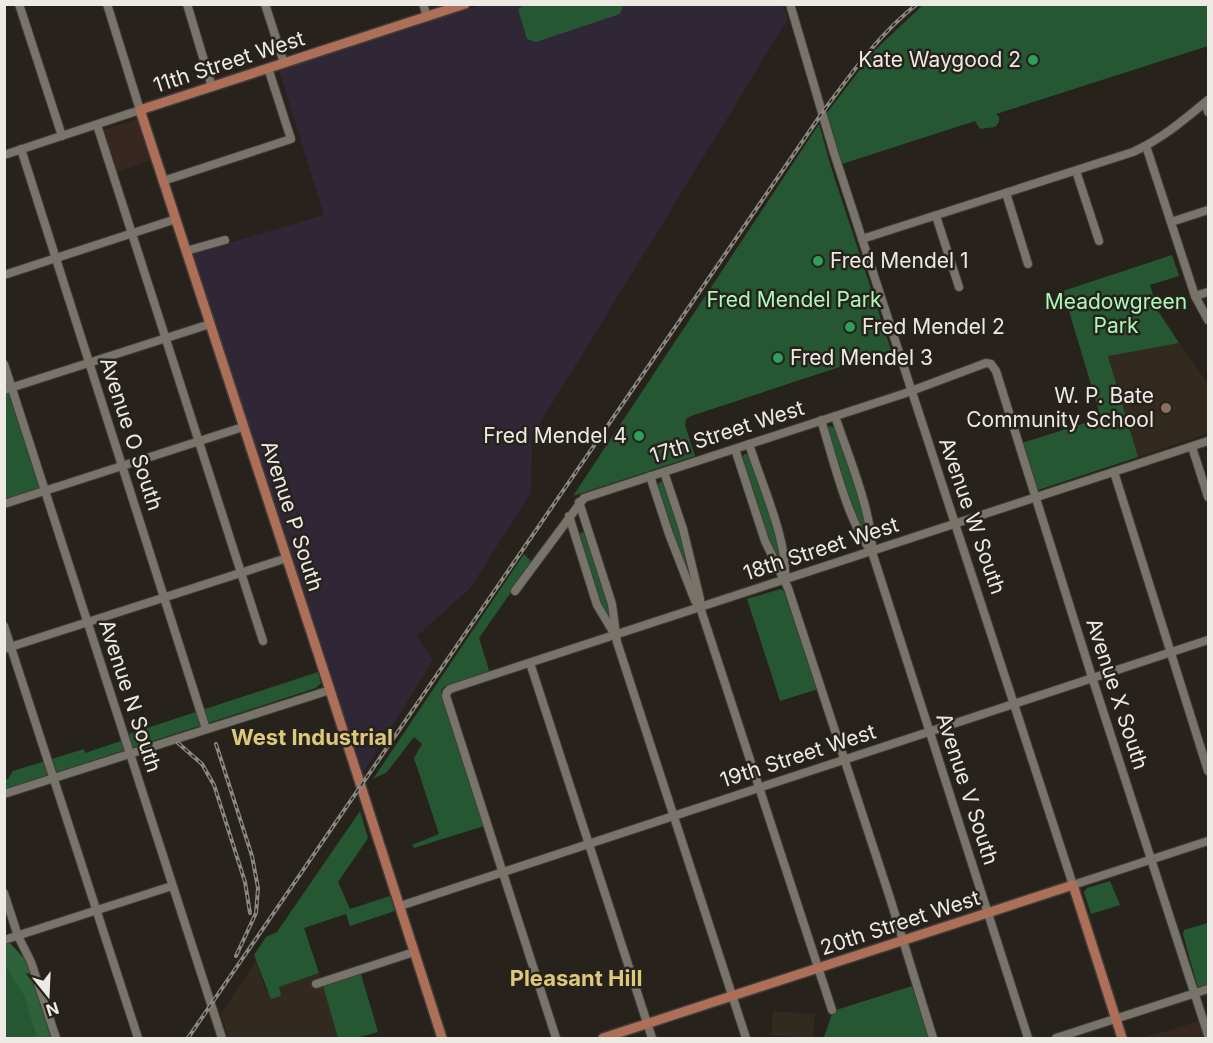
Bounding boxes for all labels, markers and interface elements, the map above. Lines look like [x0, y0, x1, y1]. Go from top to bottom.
street label: 11th Street West [150, 25, 308, 98]
place label: Kate Waygood 2 [858, 47, 1021, 72]
marker: Kate Waygood 2 [1026, 53, 1040, 67]
place label: Fred Mendel 1 [830, 248, 969, 273]
marker: Fred Mendel 1 [811, 254, 825, 268]
park label: Fred Mendel Park [706, 287, 882, 312]
park label: Meadowgreen Park [1045, 289, 1187, 338]
place label: Fred Mendel 2 [862, 314, 1005, 339]
marker: Fred Mendel 2 [843, 320, 857, 334]
place label: Fred Mendel 3 [790, 345, 933, 370]
marker: Fred Mendel 3 [771, 351, 785, 365]
street label: Avenue O South [95, 354, 168, 514]
place label: W. P. Bate Community School [966, 383, 1154, 432]
street label: 17th Street West [647, 395, 807, 468]
marker: W. P. Bate Community School [1159, 401, 1173, 415]
place label: Fred Mendel 4 [483, 423, 627, 448]
marker: Fred Mendel 4 [632, 429, 646, 443]
street label: Avenue W South [934, 434, 1011, 597]
street label: Avenue P South [256, 437, 329, 594]
street label: 18th Street West [740, 512, 902, 585]
street label: Avenue X South [1081, 615, 1154, 773]
street label: Avenue N South [94, 616, 167, 775]
street label: Avenue V South [931, 710, 1004, 868]
street label: 19th Street West [717, 719, 879, 792]
district label: West Industrial [231, 724, 393, 750]
street label: 20th Street West [817, 885, 983, 960]
north arrow [18, 965, 78, 1025]
district label: Pleasant Hill [510, 965, 642, 991]
text: N [44, 998, 62, 1021]

